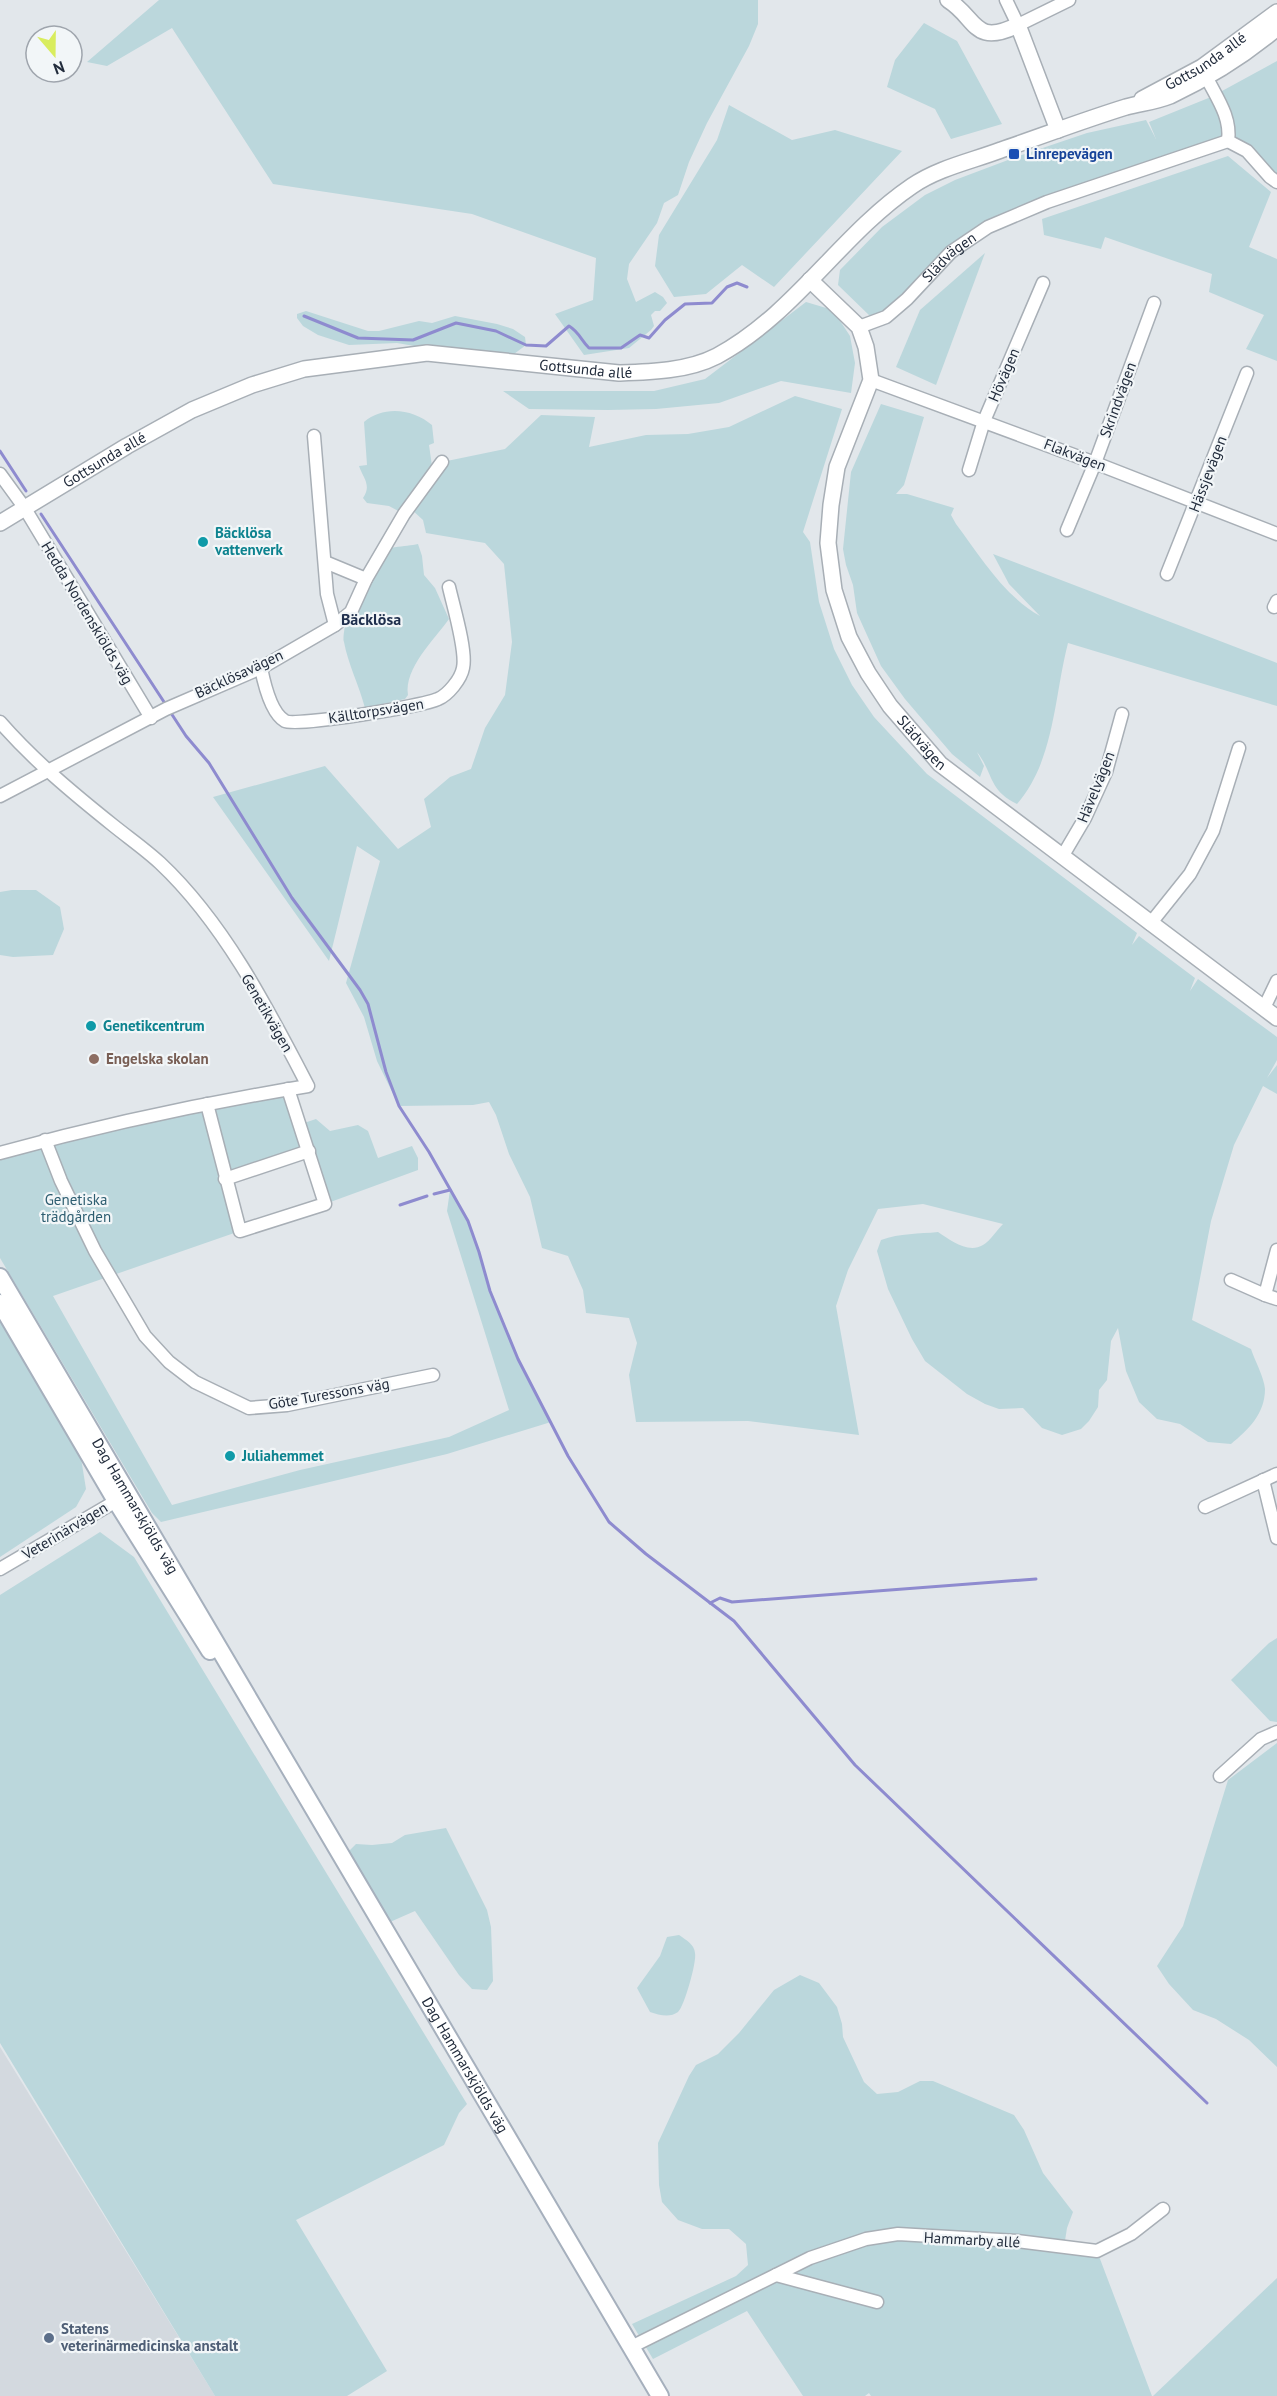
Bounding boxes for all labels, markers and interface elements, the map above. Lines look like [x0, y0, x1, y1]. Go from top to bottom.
north arrow [24, 24, 84, 84]
street label: Gottsunda allé [1161, 28, 1250, 94]
text: N [51, 57, 67, 79]
place label: Linrepevägen [1026, 144, 1113, 163]
marker: Linrepevägen [1007, 147, 1021, 161]
street label: Slädvägen [918, 228, 980, 286]
street label: Hövägen [984, 345, 1023, 405]
street label: Gottsunda allé [538, 355, 633, 382]
street label: Skrindvägen [1095, 359, 1140, 440]
street label: Gottsunda allé [59, 427, 149, 492]
street label: Hässjevägen [1184, 433, 1231, 515]
street label: Flakvägen [1041, 434, 1109, 475]
place label: Bäcklösa vattenverk [214, 523, 284, 559]
marker: Bäcklösa vattenverk [196, 535, 210, 549]
street label: Hedda Nordenskiölds väg [37, 538, 138, 688]
district label: Bäcklösa [341, 609, 401, 629]
street label: Bäcklösavägen [192, 645, 286, 702]
street label: Källtorpsvägen [327, 694, 425, 727]
street label: Slädvägen [893, 711, 950, 774]
street label: Hävelvägen [1073, 748, 1118, 825]
street label: Genetikvägen [237, 970, 298, 1055]
place label: Genetikcentrum [103, 1016, 205, 1035]
marker: Genetikcentrum [84, 1019, 98, 1033]
place label: Engelska skolan [106, 1049, 209, 1068]
marker: Engelska skolan [87, 1052, 101, 1066]
park label: Genetiska trädgården [41, 1190, 111, 1226]
street label: Göte Turessons väg [267, 1374, 391, 1414]
street label: Dag Hammarskjölds väg [88, 1434, 183, 1577]
place label: Juliahemmet [241, 1446, 325, 1465]
marker: Juliahemmet [223, 1449, 237, 1463]
street label: Veterinärvägen [18, 1498, 111, 1564]
street label: Dag Hammarskjölds väg [418, 1993, 513, 2136]
street label: Hammarby allé [923, 2227, 1021, 2252]
place label: Statens veterinärmedicinska anstalt [60, 2319, 239, 2355]
marker: Statens veterinärmedicinska anstalt [42, 2331, 56, 2345]

